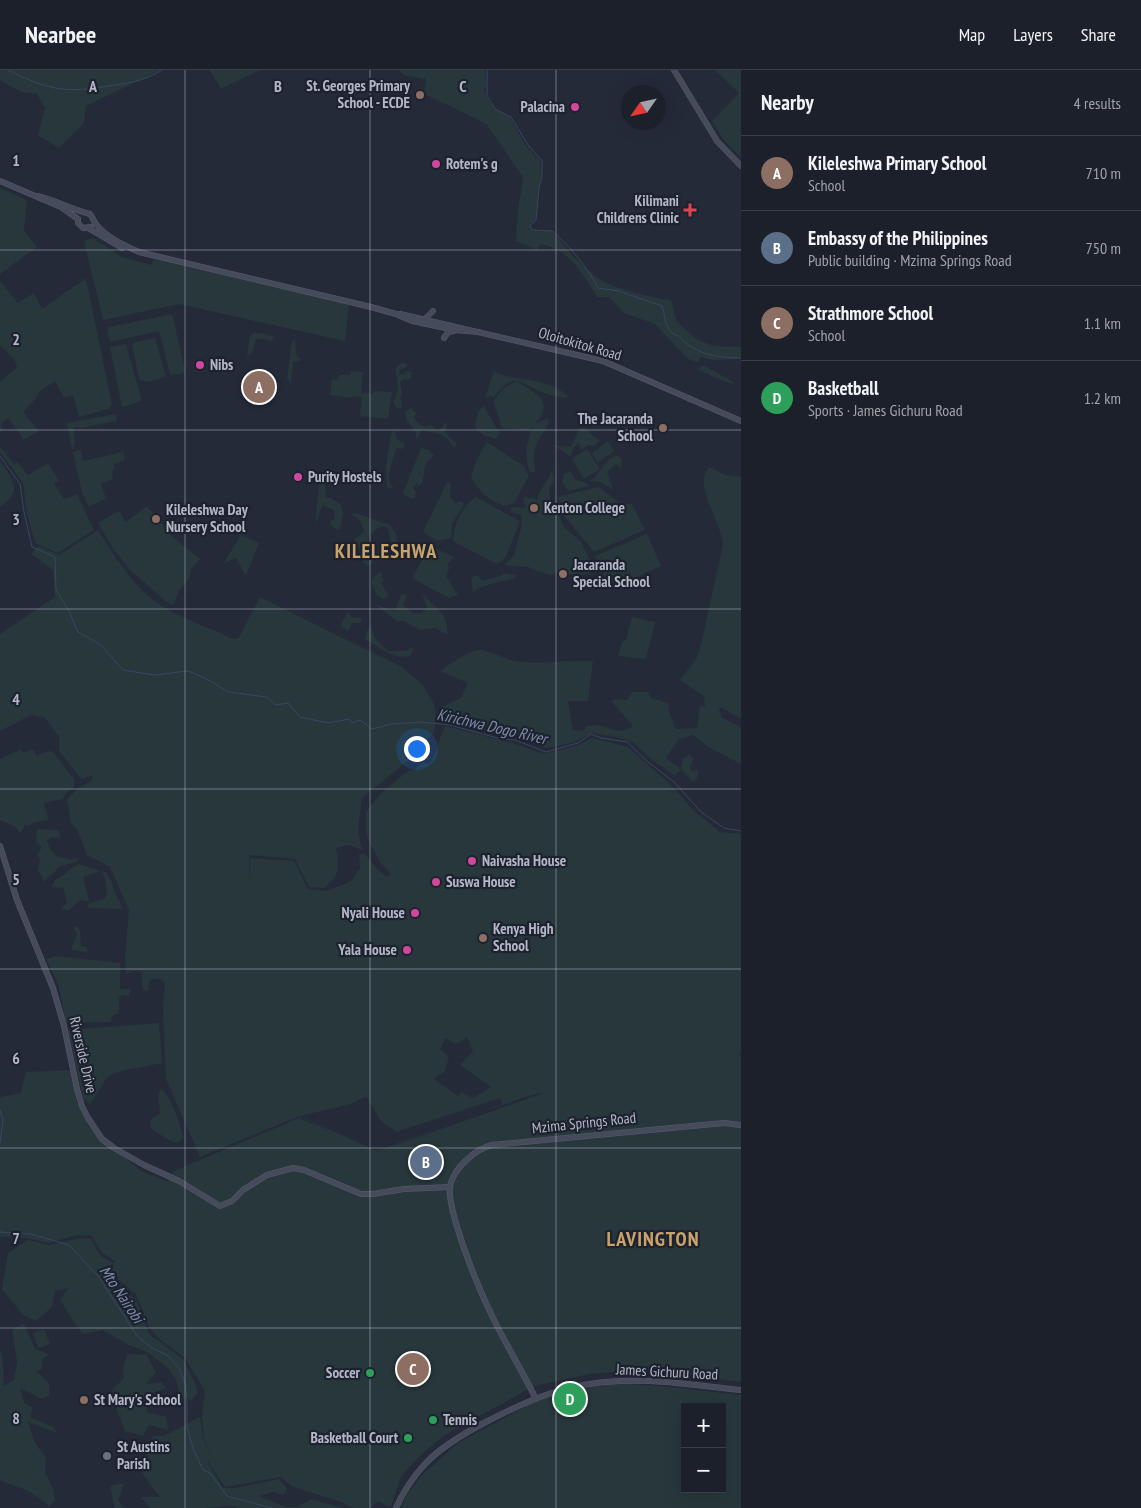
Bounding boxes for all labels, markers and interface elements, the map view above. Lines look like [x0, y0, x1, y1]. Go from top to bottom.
text: Nearbee [25, 19, 96, 50]
text: Map [959, 23, 985, 46]
text: Layers [1013, 23, 1053, 46]
text: Share [1081, 23, 1116, 46]
text: A [88, 76, 98, 96]
text: B [274, 76, 282, 96]
place label: St. Georges Primary School - ECDE [306, 76, 411, 112]
text: C [459, 76, 467, 96]
north arrow [621, 85, 666, 130]
marker: St. Georges Primary School - ECDE [414, 89, 426, 101]
text: Nearby [761, 89, 814, 116]
text: 4 results [1074, 93, 1121, 113]
place label: Palacina [521, 97, 565, 116]
marker: Palacina [569, 101, 581, 113]
text: 1 [12, 150, 20, 170]
text: Kileleshwa Primary School [808, 151, 986, 175]
place label: Rotem's g [446, 154, 498, 173]
marker: Rotem's g [430, 158, 442, 170]
text: A [773, 163, 781, 183]
text: 710 m [1086, 163, 1121, 183]
text: School [808, 175, 845, 195]
place label: Kilimani Childrens Clinic [597, 191, 680, 227]
marker: Kilimani Childrens Clinic [683, 203, 697, 217]
text: Embassy of the Philippines [808, 226, 988, 250]
text: B [773, 238, 781, 258]
text: 750 m [1086, 238, 1121, 258]
text: Public building · Mzima Springs Road [808, 250, 1012, 270]
text: Strathmore School [808, 301, 933, 325]
text: C [773, 313, 781, 333]
text: 1.1 km [1084, 313, 1121, 333]
street label: Oloitokitok Road [536, 323, 624, 364]
text: School [808, 325, 845, 345]
text: 2 [12, 329, 20, 349]
place label: Nibs [210, 355, 233, 374]
marker: Nibs [194, 359, 206, 371]
pin: A [243, 368, 275, 406]
text: Basketball [808, 376, 879, 400]
text: D [773, 388, 781, 408]
text: 1.2 km [1084, 388, 1121, 408]
text: Sports · James Gichuru Road [808, 400, 963, 420]
place label: The Jacaranda School [577, 409, 653, 445]
marker: The Jacaranda School [657, 422, 669, 434]
place label: Purity Hostels [308, 467, 382, 486]
marker: Purity Hostels [292, 471, 304, 483]
place label: Kenton College [544, 498, 625, 517]
place label: Kileleshwa Day Nursery School [166, 500, 249, 536]
marker: Kenton College [528, 502, 540, 514]
text: 3 [12, 509, 20, 529]
marker: Kileleshwa Day Nursery School [150, 513, 162, 525]
district label: KILELESHWA [335, 538, 437, 564]
place label: Jacaranda Special School [572, 555, 650, 591]
marker: Jacaranda Special School [557, 568, 569, 580]
text: 4 [12, 689, 20, 709]
water label: Kirichwa Dogo River [435, 704, 551, 749]
your location [404, 736, 430, 762]
place label: Naivasha House [482, 851, 566, 870]
marker: Naivasha House [466, 855, 478, 867]
text: 5 [12, 869, 20, 889]
place label: Suswa House [446, 872, 516, 891]
marker: Suswa House [430, 876, 442, 888]
place label: Nyali House [342, 903, 405, 922]
marker: Nyali House [409, 907, 421, 919]
place label: Kenya High School [493, 919, 554, 955]
marker: Kenya High School [477, 932, 489, 944]
place label: Yala House [337, 940, 397, 959]
marker: Yala House [401, 944, 413, 956]
street label: Riverside Drive [65, 1015, 102, 1095]
text: 6 [12, 1048, 20, 1068]
street label: Mzima Springs Road [531, 1108, 637, 1137]
pin: B [410, 1143, 442, 1181]
district label: LAVINGTON [607, 1226, 699, 1252]
text: 7 [12, 1228, 20, 1248]
water label: Mto Nairobi [96, 1261, 150, 1329]
pin: C [397, 1350, 429, 1388]
street label: James Gichuru Road [614, 1359, 719, 1384]
place label: Soccer [326, 1363, 361, 1382]
marker: Soccer [364, 1367, 376, 1379]
pin: D [554, 1380, 586, 1418]
place label: St Mary's School [94, 1390, 181, 1409]
marker: St Mary's School [78, 1394, 90, 1406]
map controls [681, 1403, 726, 1493]
button: + [681, 1403, 726, 1448]
text: 8 [12, 1408, 20, 1428]
place label: Tennis [443, 1410, 477, 1429]
marker: Tennis [427, 1414, 439, 1426]
place label: Basketball Court [310, 1428, 399, 1447]
marker: Basketball Court [402, 1432, 414, 1444]
place label: St Austins Parish [117, 1437, 170, 1473]
button: − [681, 1448, 726, 1493]
marker: St Austins Parish [101, 1450, 113, 1462]

